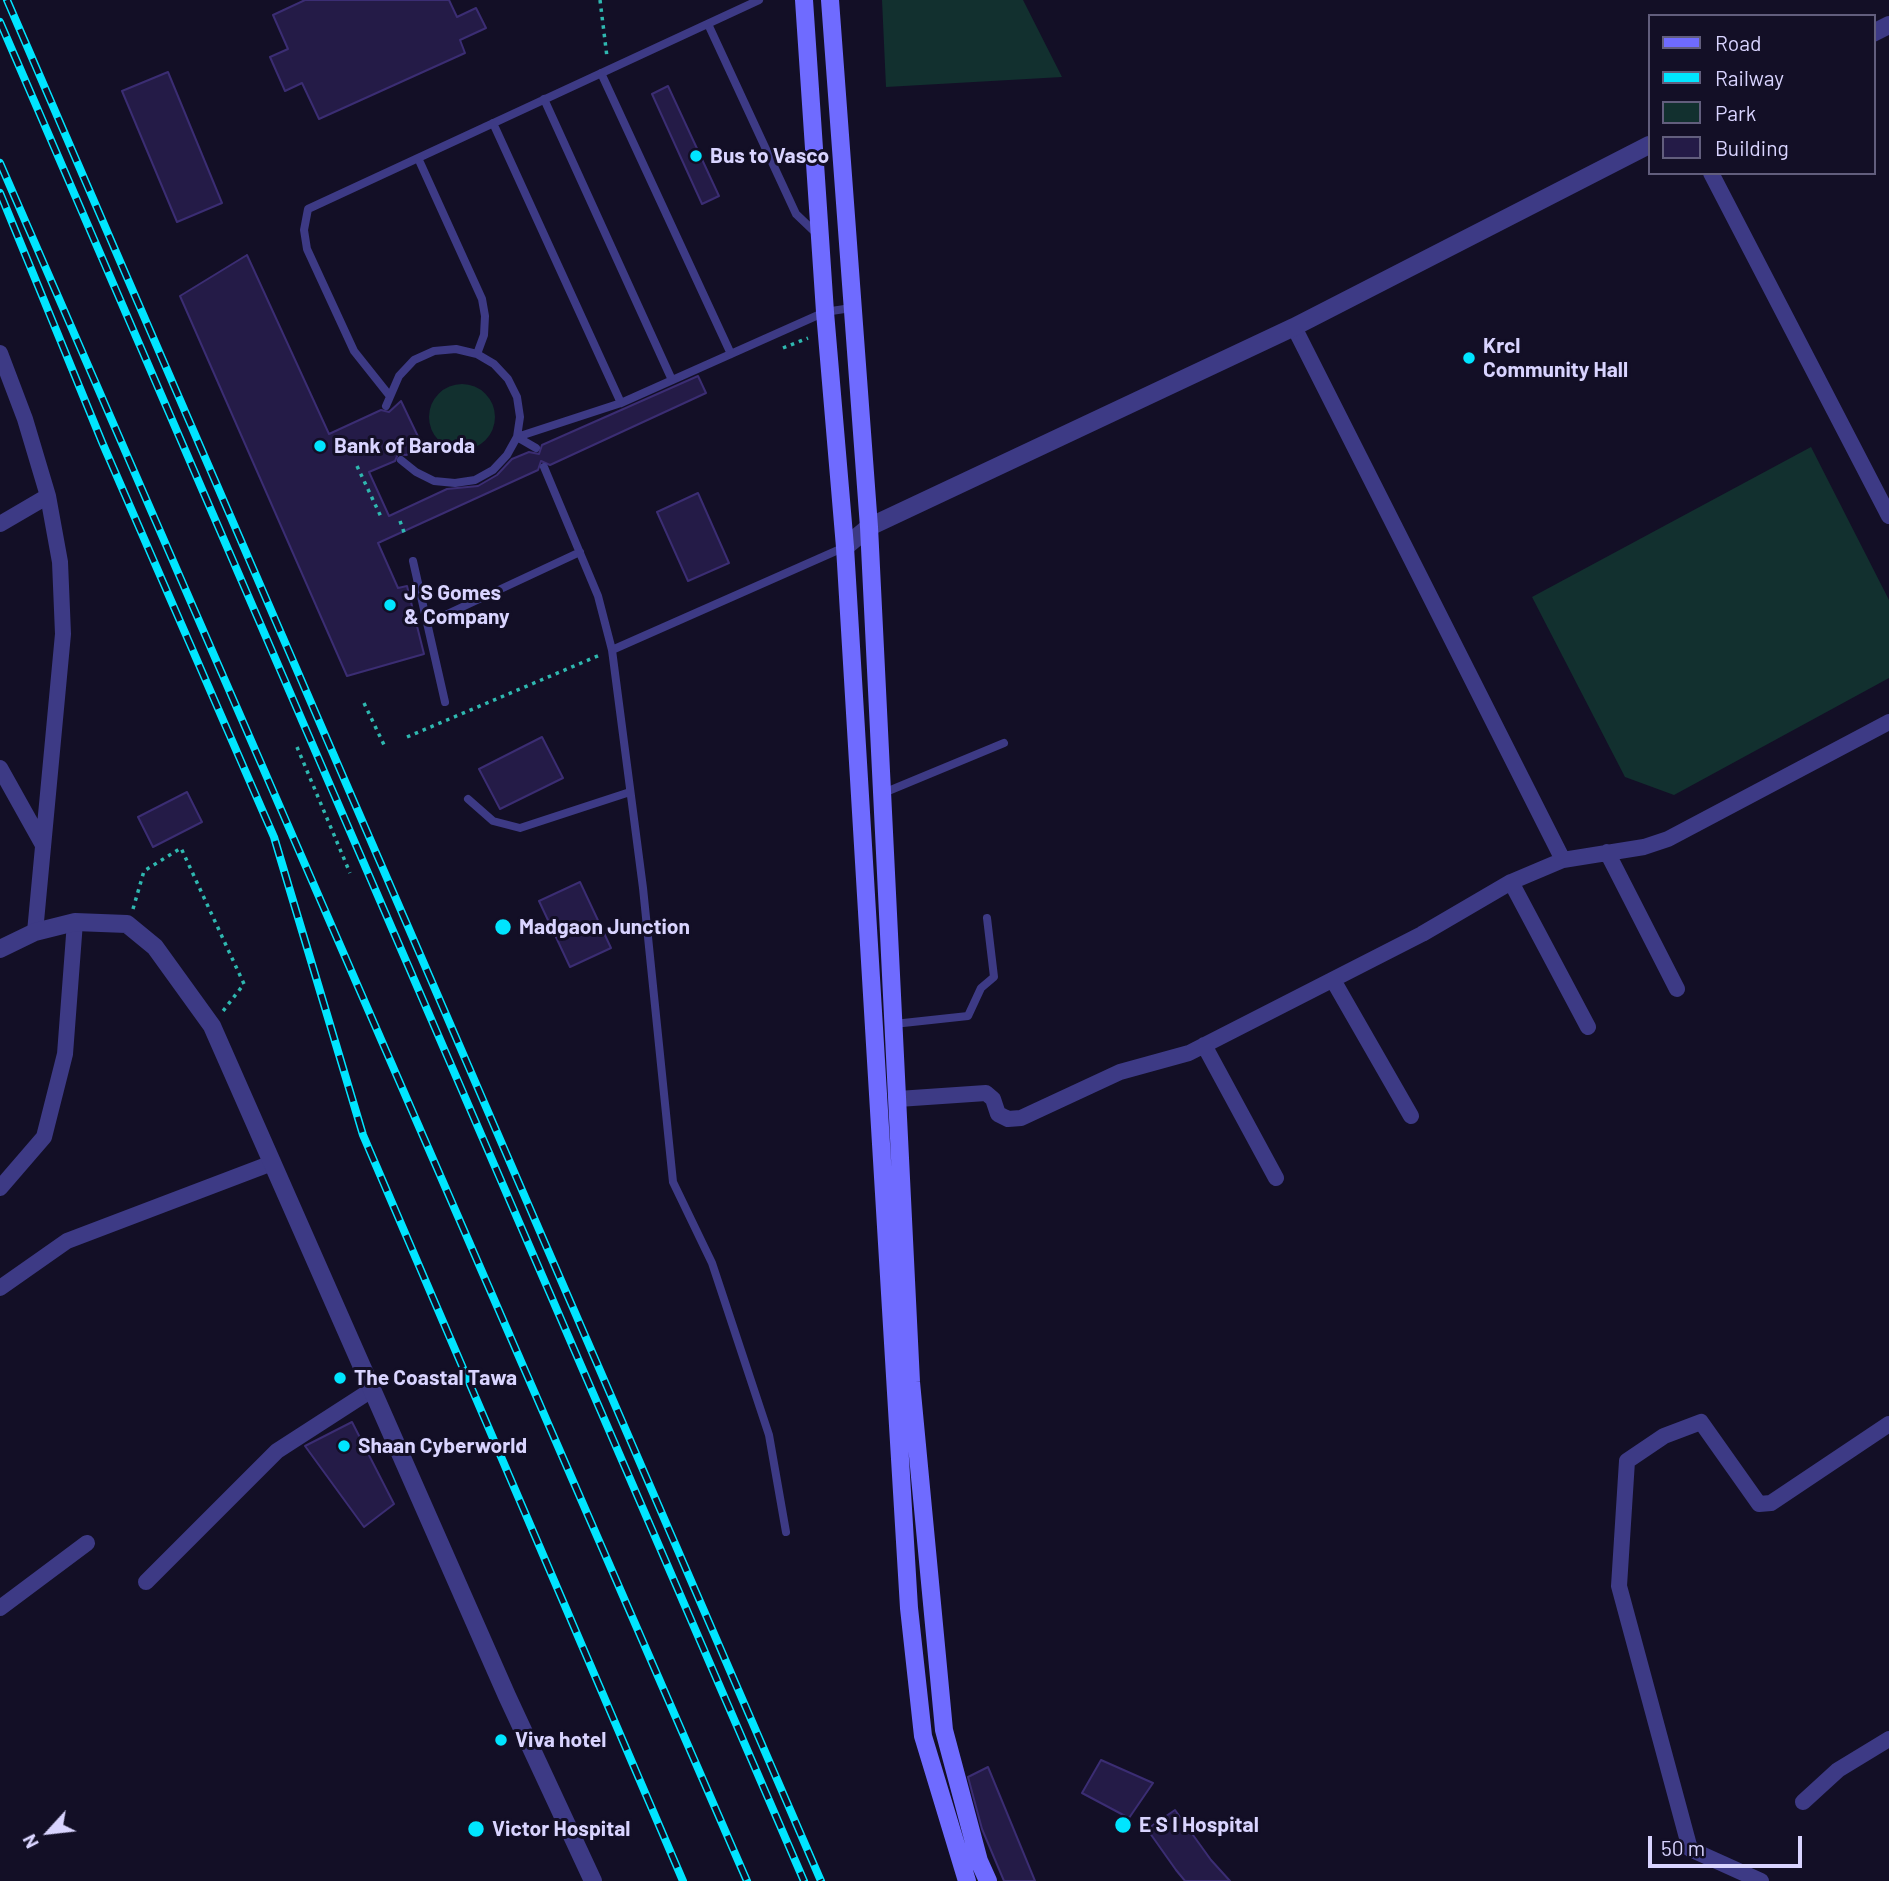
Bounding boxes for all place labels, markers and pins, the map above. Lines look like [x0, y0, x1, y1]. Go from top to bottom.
place label: Bus to Vasco [710, 143, 829, 169]
marker: Bus to Vasco [688, 148, 704, 164]
place label: Krcl Community Hall [1483, 333, 1628, 383]
marker: Krcl Community Hall [1461, 350, 1477, 366]
place label: Bank of Baroda [334, 433, 475, 459]
marker: Bank of Baroda [312, 438, 328, 454]
place label: J S Gomes & Company [404, 580, 510, 630]
marker: J S Gomes & Company [382, 597, 398, 613]
place label: Madgaon Junction [519, 914, 690, 940]
marker: Madgaon Junction [493, 917, 513, 937]
place label: The Coastal Tawa [354, 1365, 517, 1391]
marker: The Coastal Tawa [332, 1370, 348, 1386]
place label: Shaan Cyberworld [358, 1433, 527, 1459]
marker: Shaan Cyberworld [336, 1438, 352, 1454]
place label: Viva hotel [515, 1727, 606, 1753]
marker: Viva hotel [493, 1732, 509, 1748]
place label: E S I Hospital [1139, 1812, 1259, 1838]
marker: E S I Hospital [1113, 1815, 1133, 1835]
place label: Victor Hospital [492, 1816, 630, 1842]
marker: Victor Hospital [466, 1819, 486, 1839]

